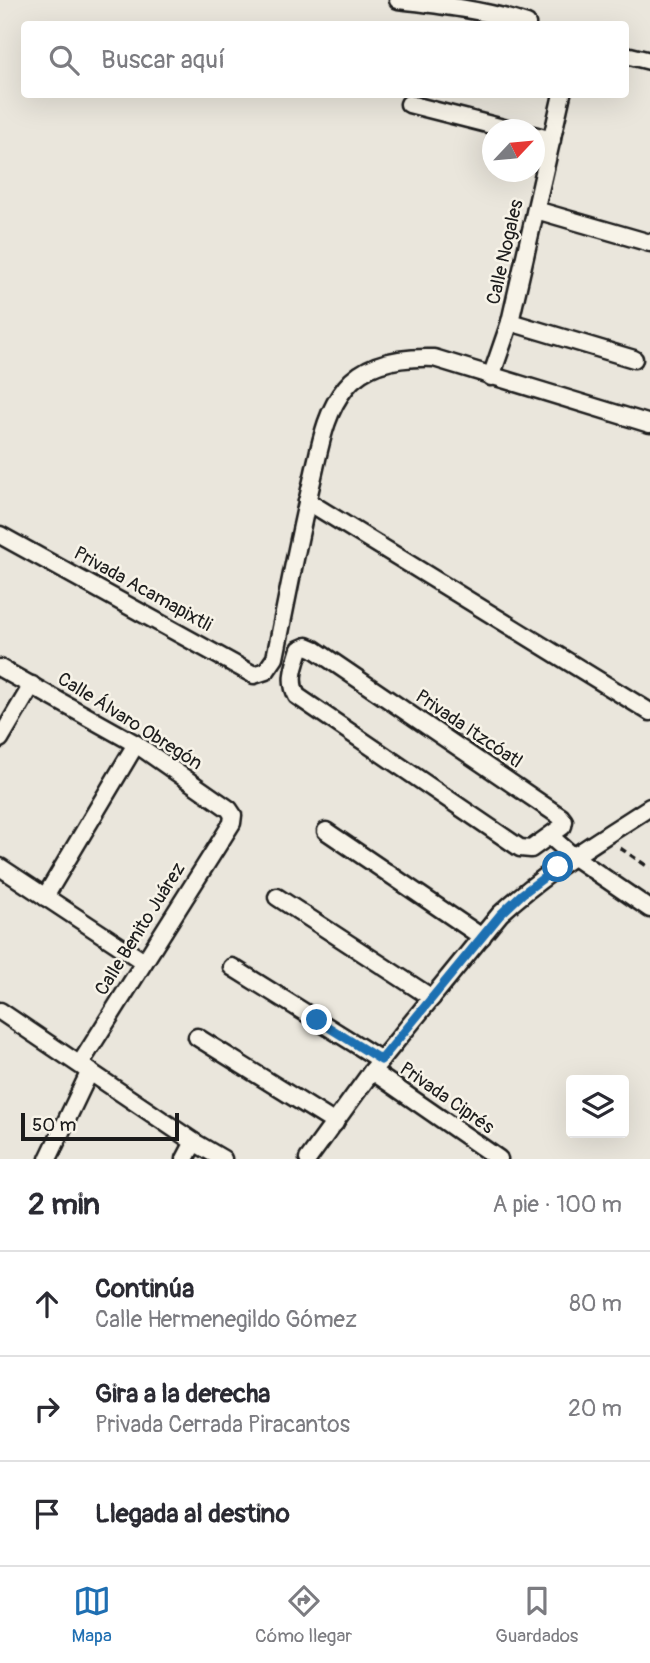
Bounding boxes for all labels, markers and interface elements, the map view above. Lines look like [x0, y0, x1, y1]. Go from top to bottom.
search box [21, 21, 629, 98]
icon: search [45, 41, 83, 79]
text: Buscar aquí [101, 44, 225, 76]
north arrow [482, 119, 545, 182]
street label: Calle Nogales [481, 197, 529, 307]
street label: Privada Acamapixtli [70, 541, 216, 637]
street label: Calle Álvaro Obregón [53, 667, 207, 775]
street label: Privada Itzcóatl [411, 684, 527, 774]
route start [542, 851, 573, 882]
street label: Calle Benito Juárez [90, 858, 191, 1000]
route end [301, 1004, 332, 1035]
street label: Privada Ciprés [395, 1057, 499, 1140]
map controls [566, 1075, 629, 1138]
button: layers [566, 1075, 629, 1138]
scale bar [21, 1110, 178, 1142]
text: 50 m [32, 1113, 76, 1137]
text: 2 min [28, 1186, 100, 1223]
text: A pie · 100 m [493, 1190, 622, 1219]
text: Continúa [95, 1273, 194, 1305]
icon: ahead [28, 1285, 66, 1323]
text: 80 m [569, 1289, 622, 1318]
text: Calle Hermenegildo Gómez [95, 1305, 357, 1334]
text: Gira a la derecha [95, 1378, 270, 1410]
icon: right [28, 1390, 66, 1428]
text: 20 m [568, 1394, 622, 1423]
text: Privada Cerrada Piracantos [95, 1410, 350, 1439]
icon: arrive [28, 1495, 66, 1533]
text: Llegada al destino [95, 1498, 290, 1530]
tab: Mapa [72, 1582, 112, 1648]
tab: Cómo llegar [255, 1582, 352, 1648]
tab: Guardados [495, 1582, 578, 1648]

